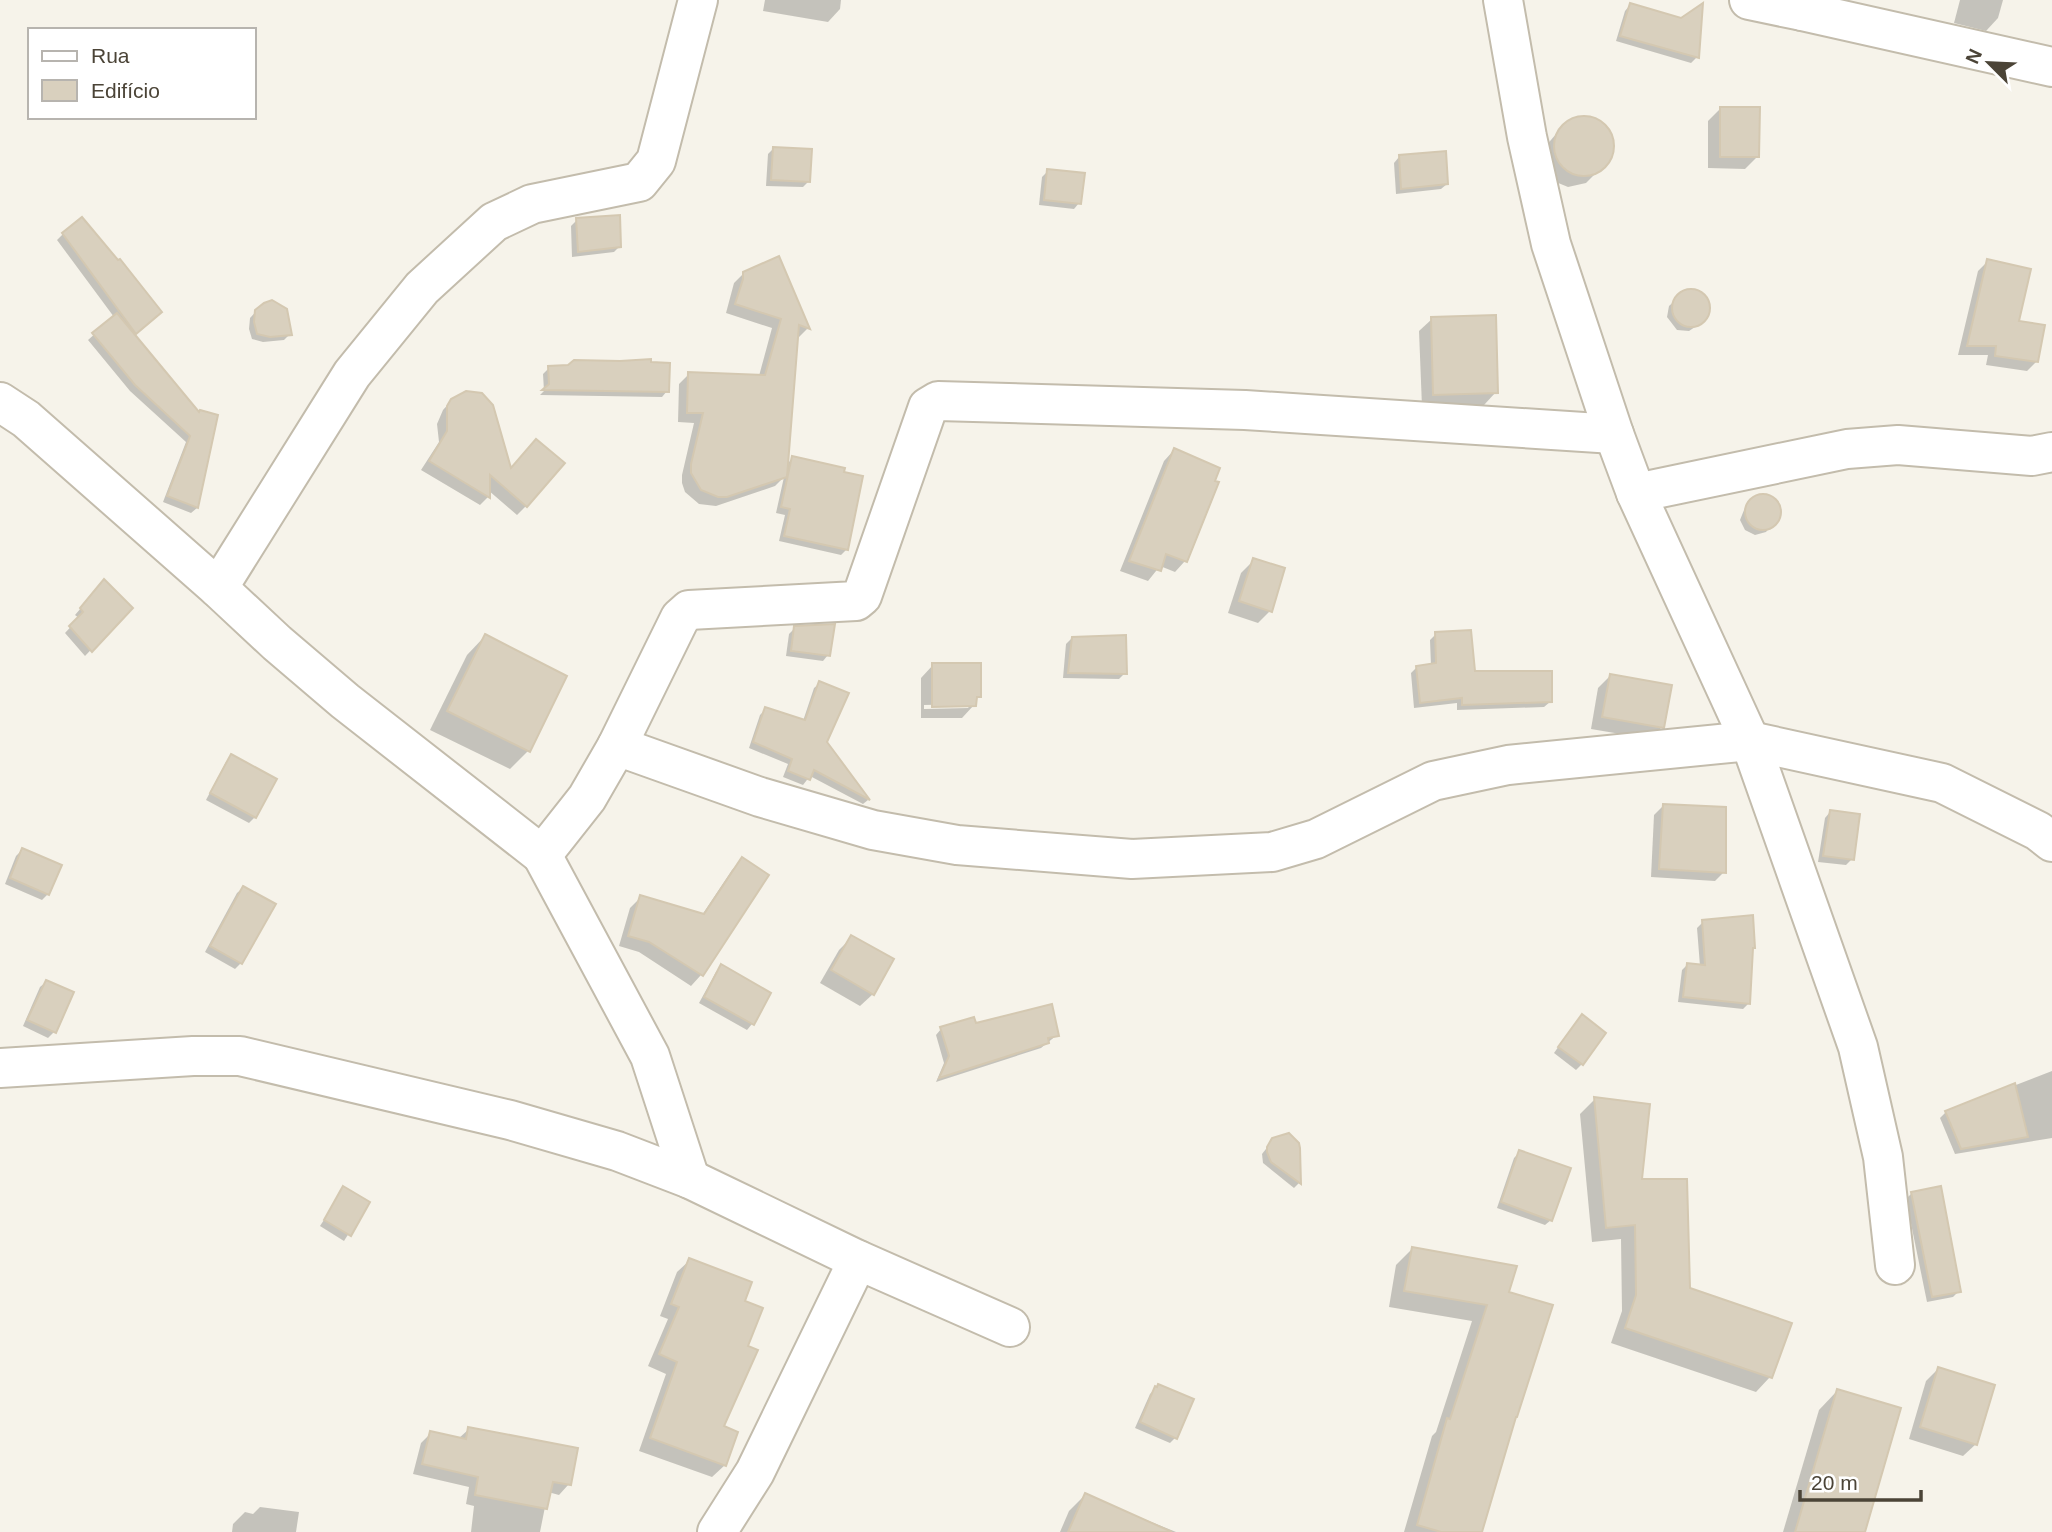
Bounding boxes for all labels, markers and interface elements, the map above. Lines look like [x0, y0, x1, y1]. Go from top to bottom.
legend [28, 28, 256, 119]
north arrow [1954, 28, 2024, 98]
text: Rua [91, 44, 130, 67]
text: N [1962, 46, 1986, 67]
text: Edifício [91, 79, 160, 102]
scale bar [1800, 1458, 1921, 1502]
text: 20 m [1811, 1471, 1858, 1494]

